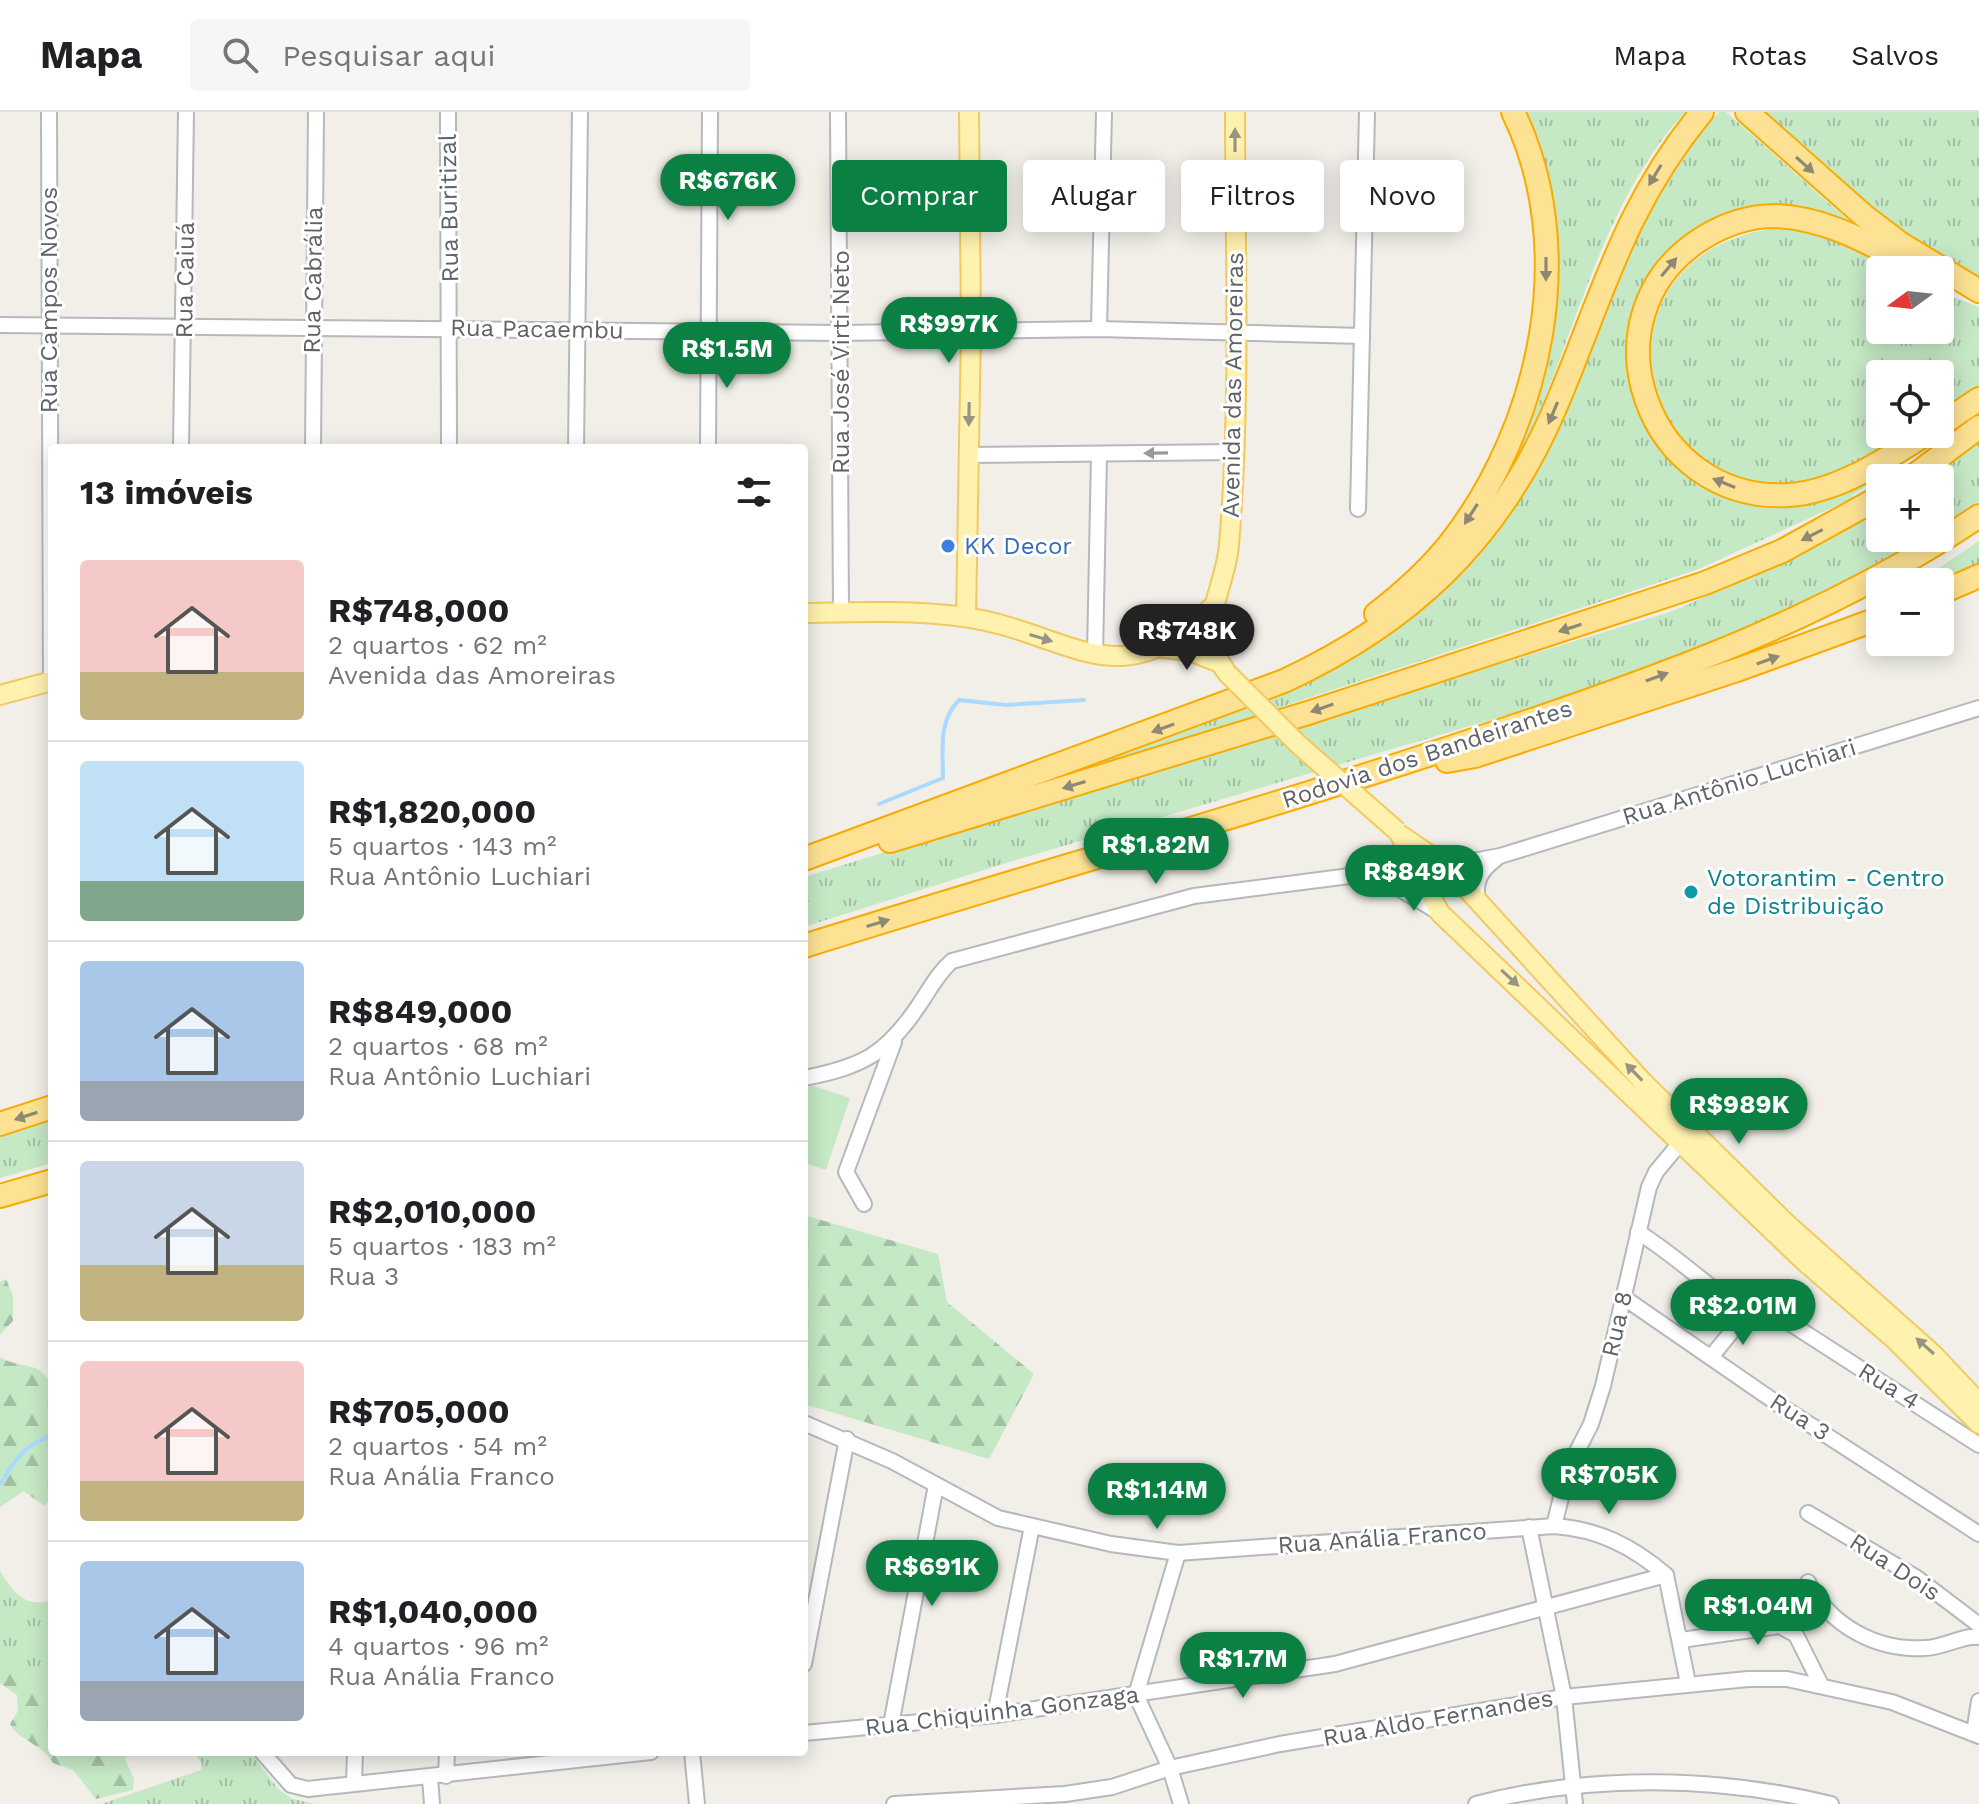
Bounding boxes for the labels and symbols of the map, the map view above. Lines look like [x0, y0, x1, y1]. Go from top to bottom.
one-way arrow [1229, 127, 1241, 152]
street label: Rua Buritizal [434, 133, 464, 283]
pin: R$676K [663, 154, 793, 222]
one-way arrow [1795, 155, 1814, 173]
one-way arrow [1649, 164, 1663, 186]
street label: Rua Campos Novos [35, 187, 63, 413]
street label: Rua Cabrália [298, 206, 328, 354]
street label: Rua Caiuá [170, 221, 200, 339]
street label: Rua José Virti Neto [827, 250, 855, 474]
street label: Avenida das Amoreiras [1217, 252, 1249, 518]
north arrow [1866, 256, 1954, 344]
one-way arrow [1539, 257, 1552, 282]
one-way arrow [1660, 257, 1677, 277]
pin: R$997K [884, 297, 1014, 365]
street label: Rua Pacaembu [450, 313, 624, 345]
pin: R$1.5M [662, 322, 792, 390]
one-way arrow [1546, 401, 1559, 425]
one-way arrow [963, 402, 975, 427]
one-way arrow [1143, 447, 1168, 459]
one-way arrow [1712, 476, 1736, 489]
one-way arrow [1464, 503, 1478, 525]
one-way arrow [1801, 529, 1824, 542]
place label: KK Decor [964, 532, 1072, 560]
marker: KK Decor [939, 537, 957, 555]
pin: R$748K [1122, 604, 1252, 672]
one-way arrow [1558, 622, 1582, 635]
one-way arrow [1029, 632, 1053, 645]
one-way arrow [1756, 653, 1780, 665]
one-way arrow [1645, 670, 1669, 683]
street label: Rodovia dos Bandeirantes [1278, 694, 1576, 814]
one-way arrow [1310, 702, 1334, 714]
one-way arrow [1151, 722, 1175, 735]
street label: Rua Antônio Luchiari [1619, 733, 1859, 831]
one-way arrow [1062, 779, 1086, 792]
pin: R$1.82M [1082, 818, 1230, 886]
pin: R$849K [1349, 845, 1479, 913]
place label: Votorantim - Centro de Distribuição [1707, 864, 1945, 920]
marker: Votorantim - Centro de Distribuição [1682, 883, 1700, 901]
one-way arrow [867, 916, 891, 928]
one-way arrow [1500, 969, 1519, 987]
one-way arrow [1625, 1063, 1644, 1082]
pin: R$989K [1674, 1078, 1804, 1146]
one-way arrow [14, 1110, 38, 1122]
pin: R$2.01M [1669, 1279, 1817, 1347]
street label: Rua 8 [1596, 1288, 1638, 1360]
one-way arrow [1916, 1338, 1935, 1356]
street label: Rua 4 [1853, 1357, 1925, 1415]
street label: Rua 3 [1765, 1387, 1835, 1447]
pin: R$705K [1544, 1448, 1674, 1516]
pin: R$1.14M [1083, 1463, 1231, 1531]
street label: Rua Anália Franco [1277, 1517, 1487, 1559]
street label: Rua Dois [1844, 1527, 1946, 1607]
pin: R$691K [867, 1540, 997, 1608]
pin: R$1.04M [1684, 1579, 1832, 1647]
pin: R$1.7M [1178, 1632, 1308, 1700]
street label: Rua Chiquinha Gonzaga [863, 1680, 1141, 1742]
street label: Rua Aldo Fernandes [1321, 1684, 1555, 1752]

